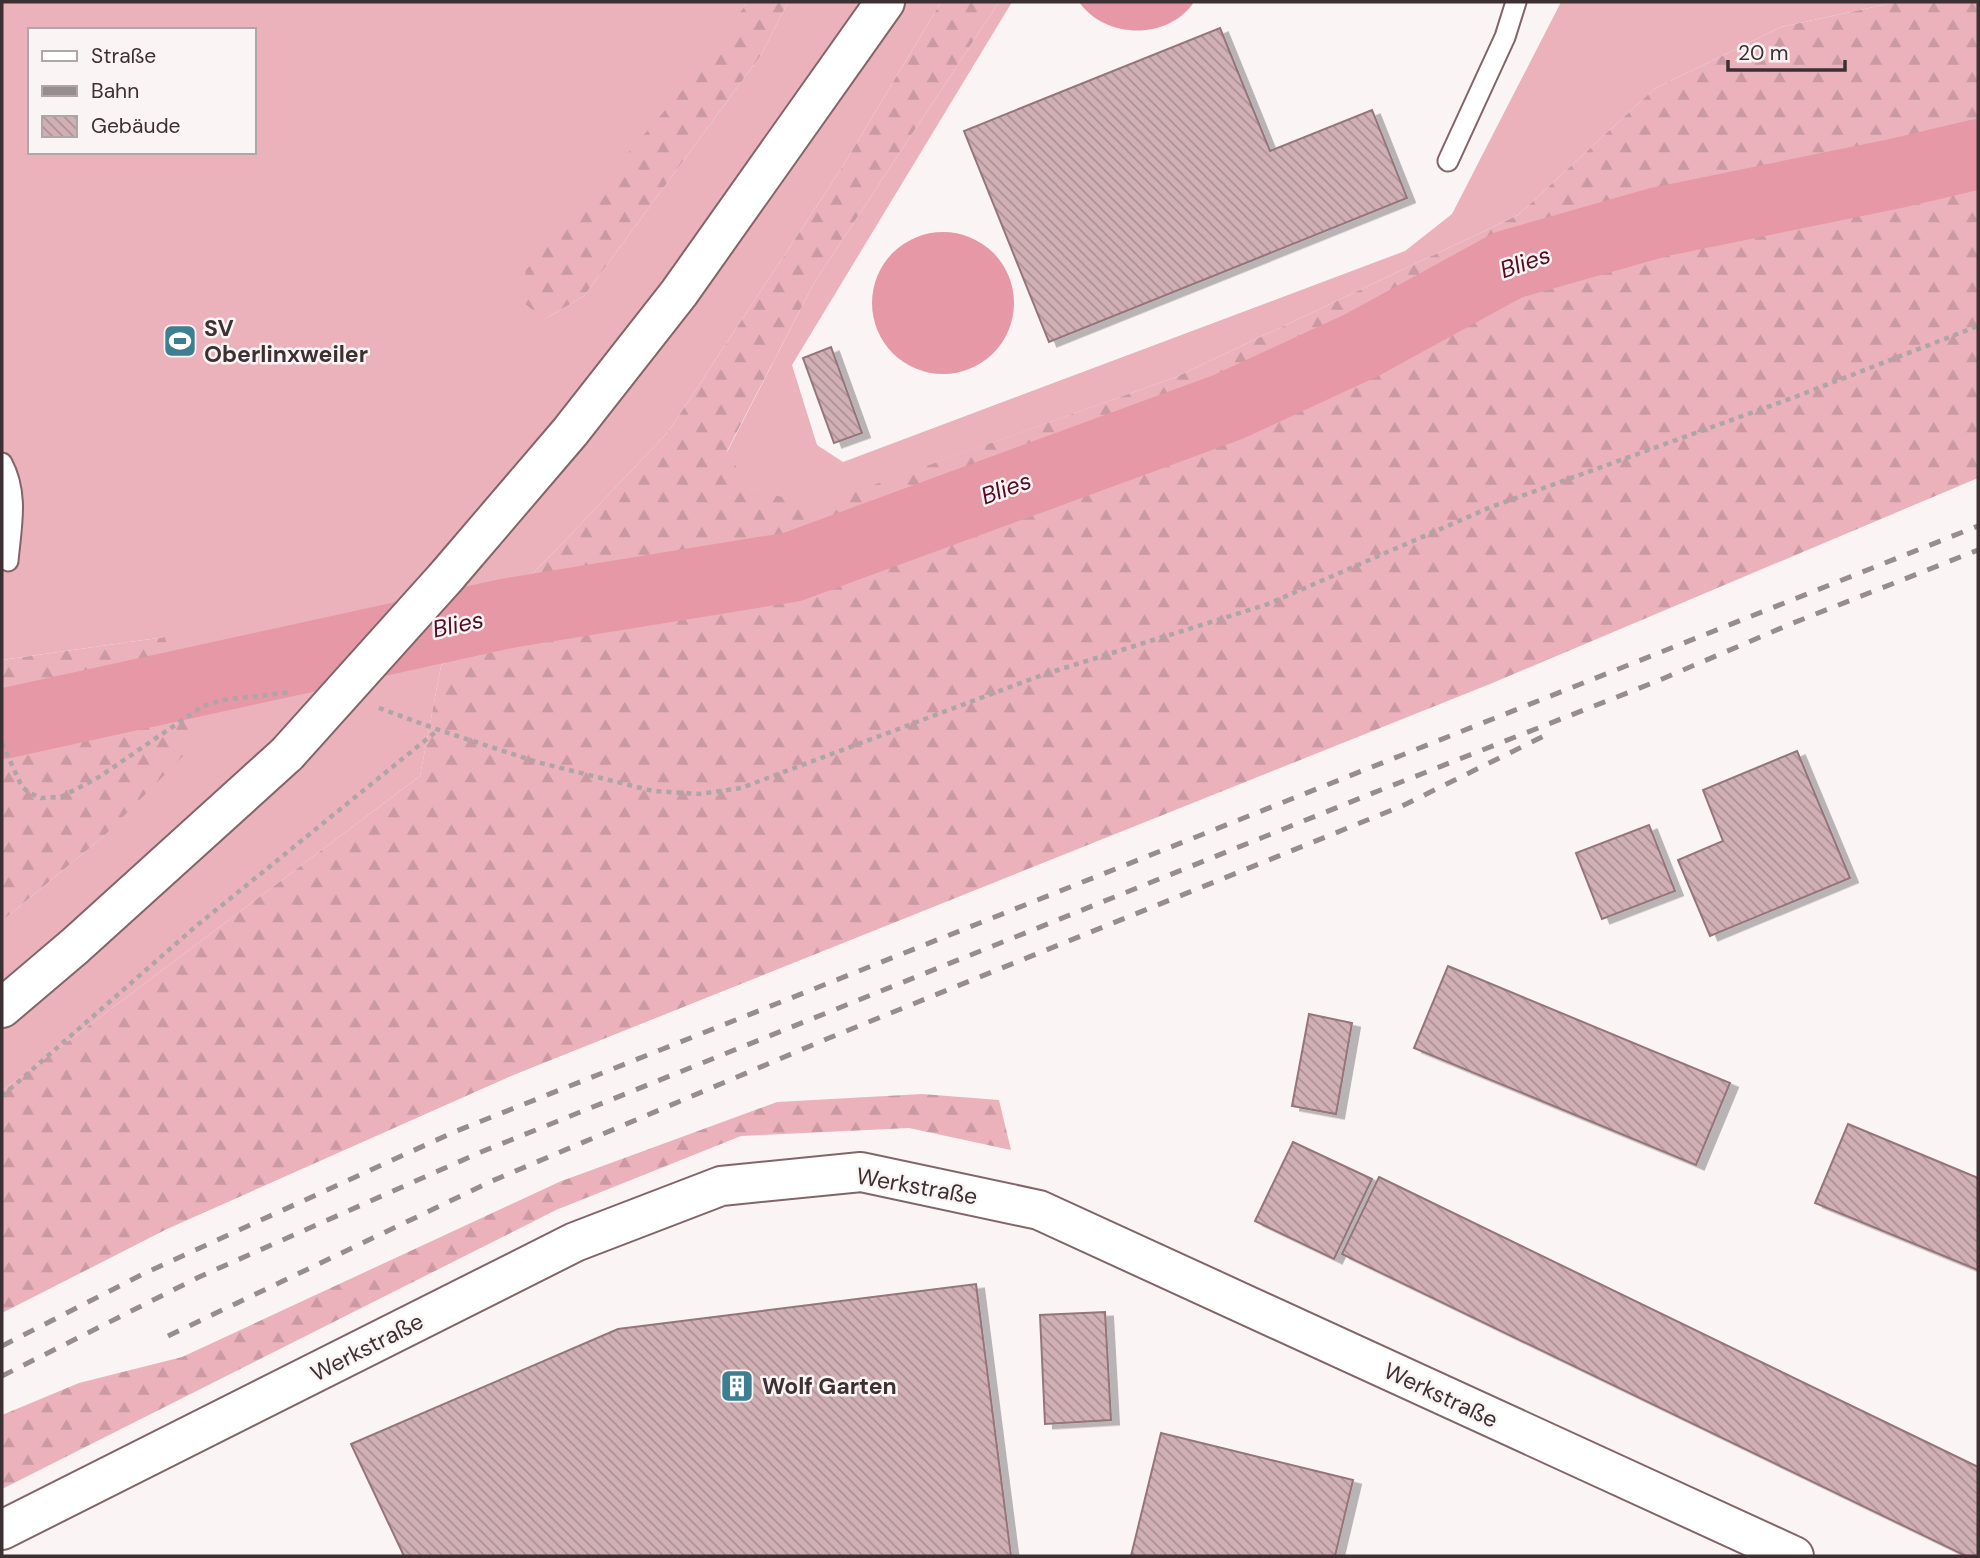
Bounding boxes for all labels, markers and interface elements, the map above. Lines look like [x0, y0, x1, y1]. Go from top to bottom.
legend [28, 28, 256, 154]
scale bar [1728, 28, 1845, 72]
text: 20 m [1738, 39, 1789, 67]
text: Straße [91, 42, 156, 70]
text: Bahn [91, 77, 139, 105]
text: Gebäude [91, 112, 181, 140]
water label: Blies [1496, 239, 1554, 285]
place label: SV Oberlinxweiler [204, 313, 368, 369]
sports icon: SV Oberlinxweiler [161, 322, 199, 360]
water label: Blies [977, 465, 1035, 511]
water label: Blies [430, 603, 486, 645]
street label: Werkstraße [854, 1161, 980, 1211]
street label: Werkstraße [306, 1306, 428, 1388]
street label: Werkstraße [1379, 1355, 1503, 1435]
building icon: Wolf Garten [718, 1367, 756, 1405]
place label: Wolf Garten [762, 1371, 897, 1401]

